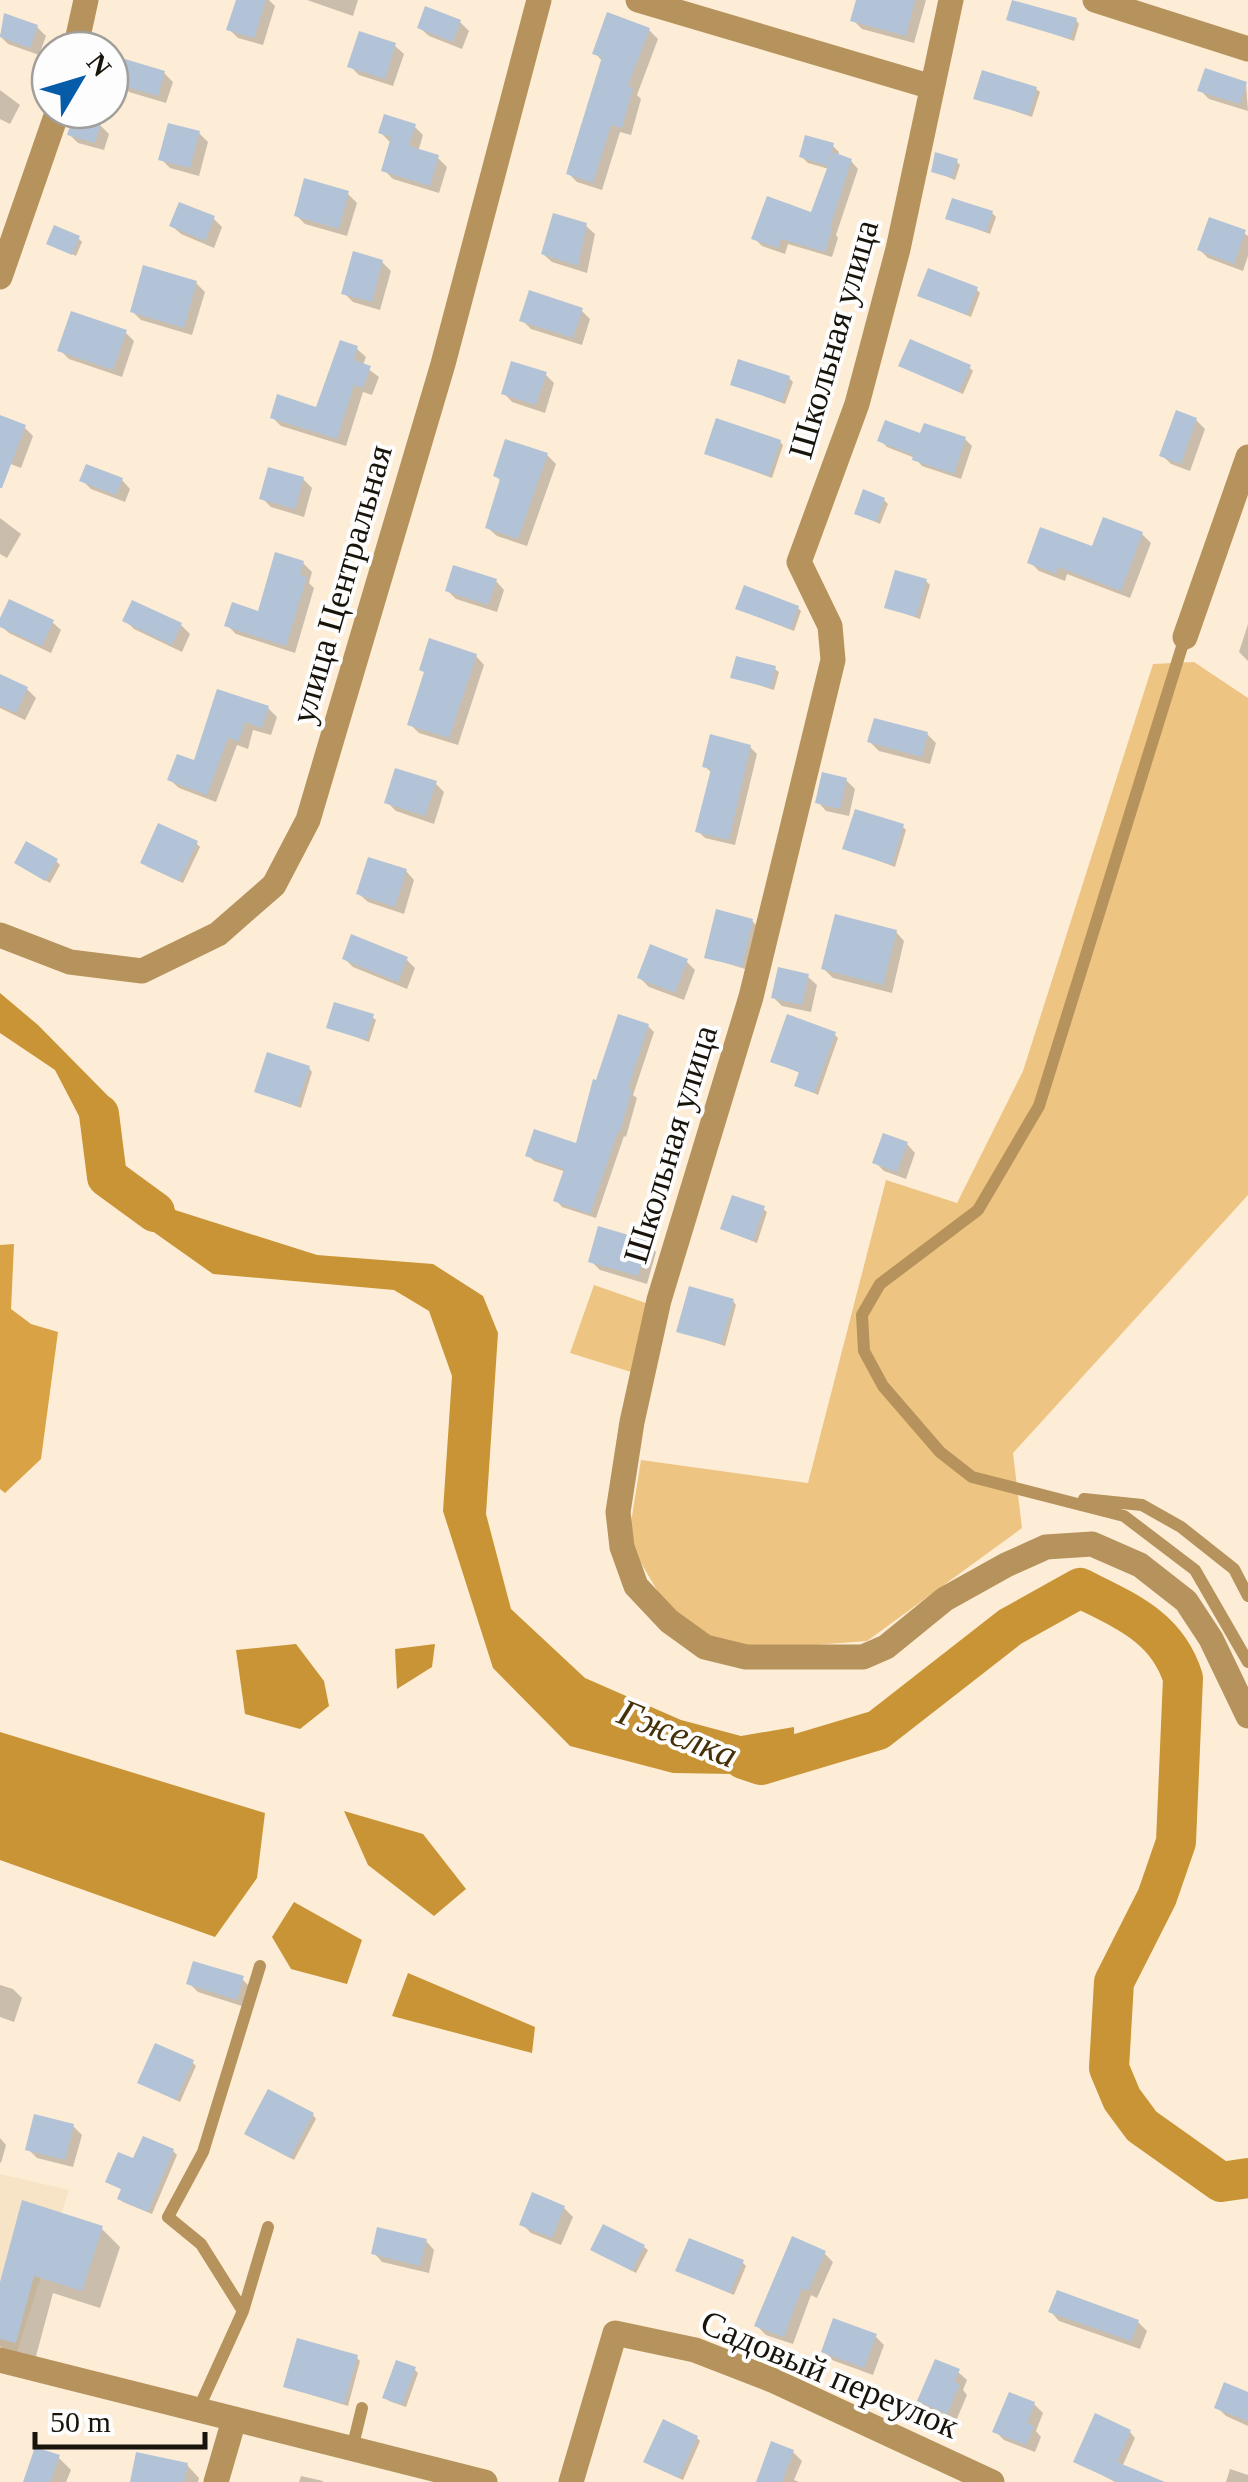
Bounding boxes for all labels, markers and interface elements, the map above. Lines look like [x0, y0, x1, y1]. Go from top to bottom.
north arrow [30, 30, 130, 130]
text: N [81, 47, 118, 82]
street label: Школьная улица [781, 215, 886, 463]
street label: улица Центральная [283, 441, 400, 728]
street label: Школьная улица [616, 1020, 725, 1268]
water label: Гжелка [611, 1690, 744, 1776]
street label: Садовый переулок [695, 2303, 965, 2447]
scale bar [35, 2387, 205, 2449]
text: 50 m [50, 2405, 111, 2438]

